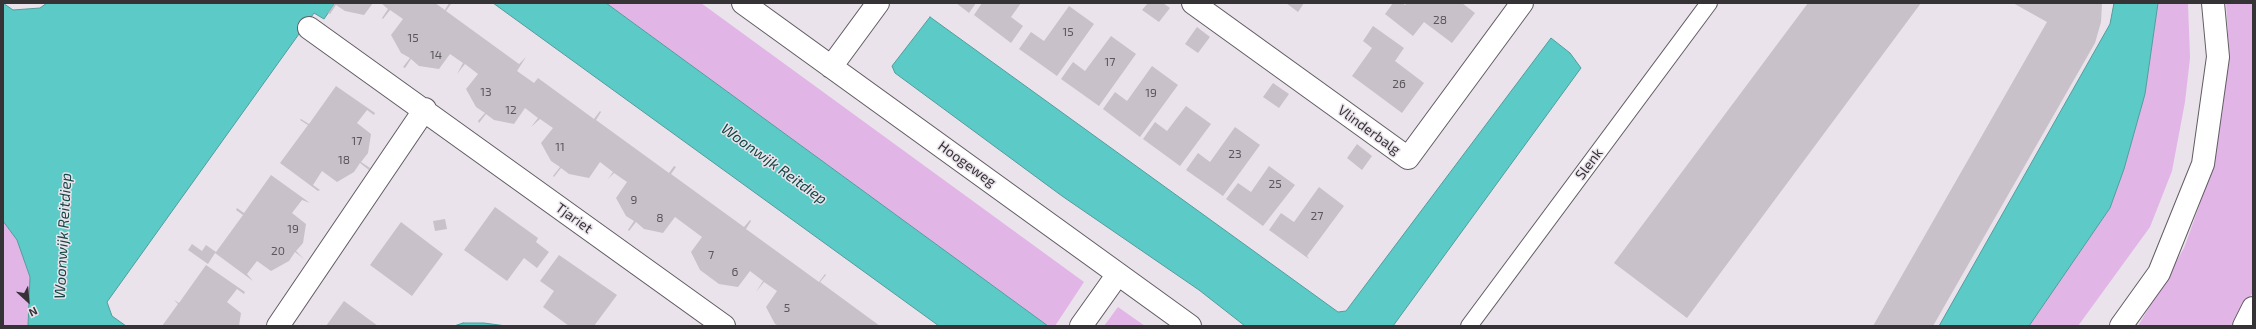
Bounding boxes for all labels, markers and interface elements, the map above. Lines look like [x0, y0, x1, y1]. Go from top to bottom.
house number: 28 [1433, 13, 1447, 27]
house number: 15 [1062, 25, 1074, 39]
house number: 15 [407, 31, 419, 45]
house number: 14 [430, 48, 442, 62]
house number: 17 [1105, 55, 1115, 69]
house number: 26 [1392, 77, 1406, 91]
house number: 13 [480, 85, 492, 99]
house number: 19 [1145, 86, 1157, 100]
street label: Vlinderbalg [1335, 102, 1403, 158]
house number: 12 [505, 103, 517, 117]
water label: Woonwijk Reitdiep [718, 120, 830, 208]
house number: 17 [352, 134, 362, 148]
street label: Hoogeweg [935, 137, 999, 191]
house number: 11 [555, 140, 565, 154]
street label: Slenk [1572, 145, 1606, 183]
house number: 23 [1228, 147, 1242, 161]
house number: 18 [338, 153, 350, 167]
water label: Woonwijk Reitdiep [51, 172, 75, 300]
house number: 25 [1268, 177, 1282, 191]
house number: 9 [631, 193, 637, 207]
street label: Tjariet [552, 199, 596, 237]
house number: 27 [1311, 209, 1323, 223]
house number: 8 [656, 211, 664, 225]
house number: 19 [287, 222, 299, 236]
house number: 20 [271, 244, 285, 258]
house number: 7 [708, 248, 714, 262]
house number: 6 [732, 265, 738, 279]
north arrow [8, 281, 48, 321]
house number: 5 [784, 301, 790, 315]
text: N [27, 305, 40, 320]

